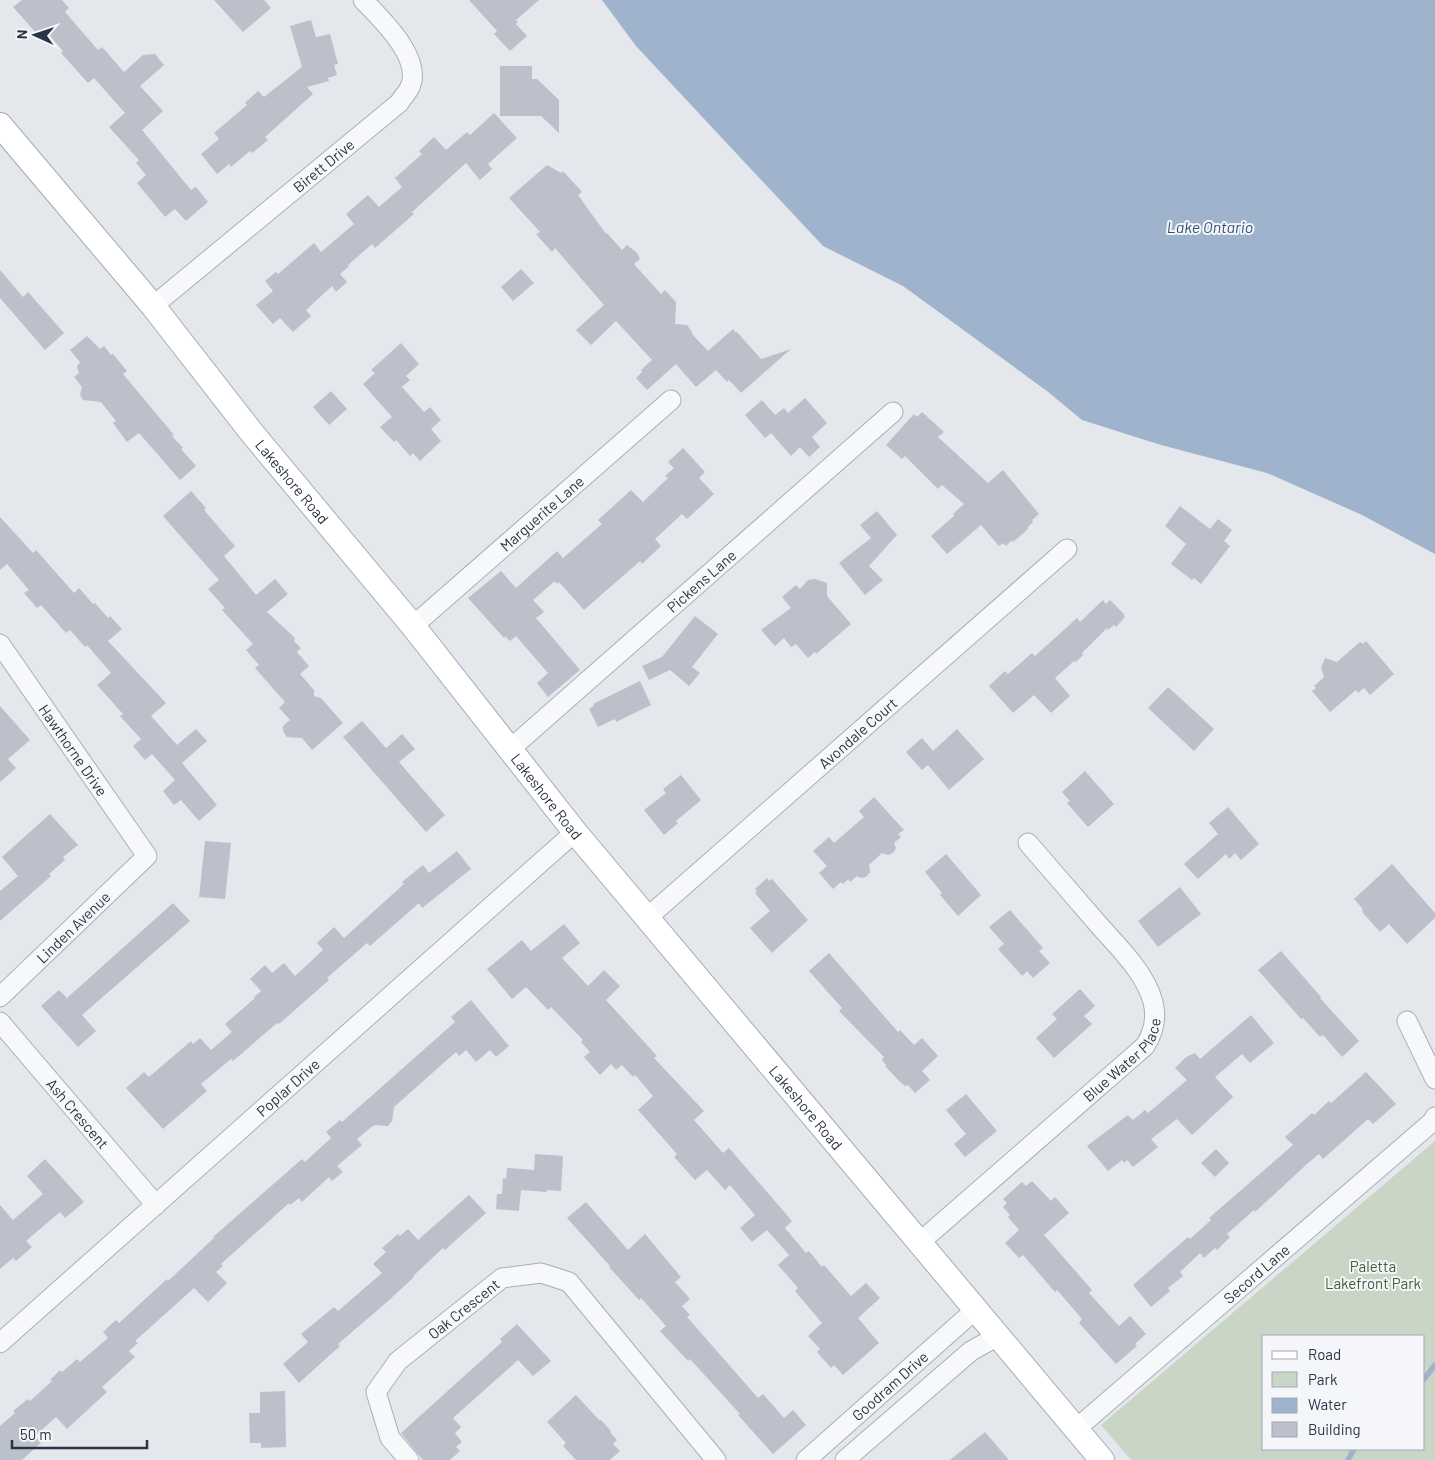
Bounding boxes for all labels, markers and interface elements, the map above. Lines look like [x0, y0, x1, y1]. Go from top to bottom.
north arrow [10, 10, 60, 60]
text: N [13, 29, 30, 39]
street label: Birett Drive [289, 135, 358, 196]
water label: Lake Ontario [1167, 217, 1253, 236]
street label: Lakeshore Road [252, 436, 333, 527]
street label: Marguerite Lane [496, 472, 587, 555]
street label: Pickens Lane [663, 546, 739, 616]
street label: Avondale Court [815, 694, 901, 772]
street label: Hawthorne Drive [35, 701, 112, 799]
street label: Lakeshore Road [508, 750, 586, 843]
street label: Linden Avenue [32, 887, 114, 967]
street label: Blue Water Place [1079, 1017, 1164, 1105]
street label: Poplar Drive [253, 1055, 323, 1120]
street label: Lakeshore Road [766, 1062, 847, 1153]
street label: Ash Crescent [43, 1075, 113, 1152]
street label: Secord Lane [1219, 1240, 1293, 1307]
park label: Paletta Lakefront Park [1325, 1257, 1422, 1292]
street label: Oak Crescent [424, 1275, 503, 1343]
legend [1262, 1335, 1425, 1450]
text: Road [1308, 1345, 1341, 1363]
street label: Goodram Drive [848, 1347, 932, 1424]
text: Park [1308, 1370, 1338, 1388]
text: Water [1308, 1395, 1347, 1413]
scale bar [12, 1418, 148, 1450]
text: Building [1308, 1420, 1361, 1438]
text: 50 m [20, 1425, 52, 1443]

